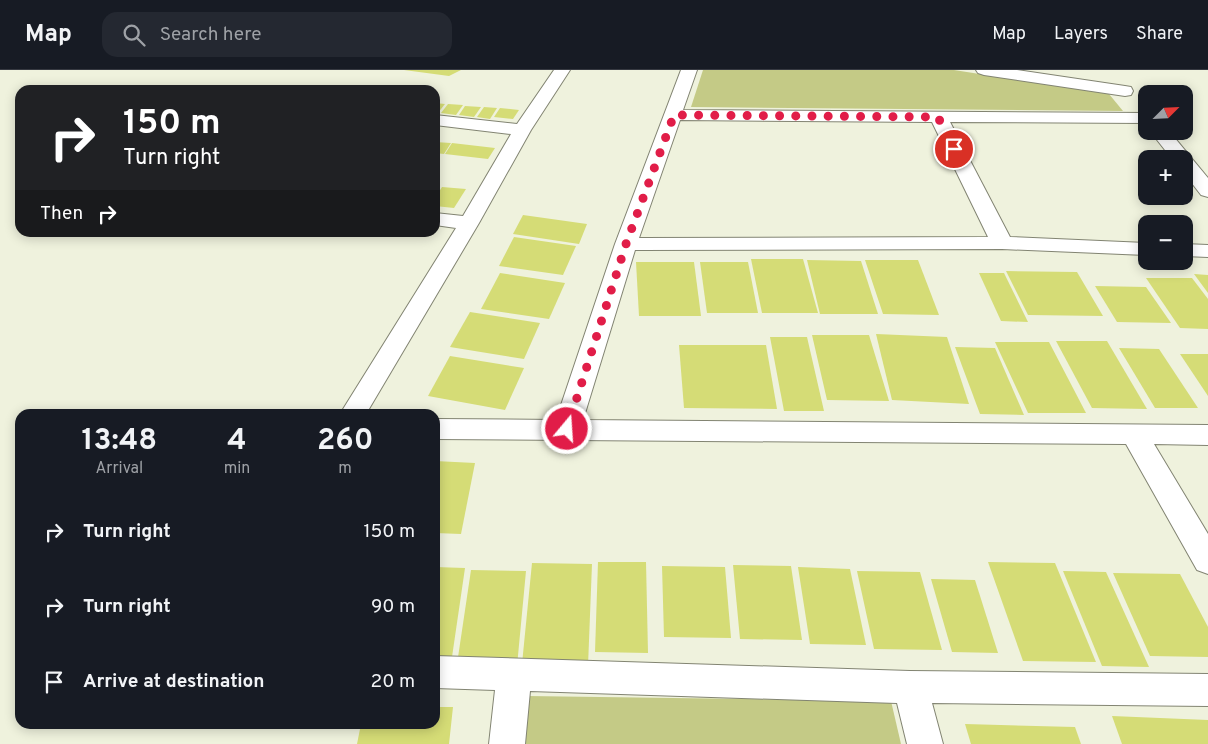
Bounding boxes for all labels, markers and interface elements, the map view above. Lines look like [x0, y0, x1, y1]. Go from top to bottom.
search box [102, 12, 452, 57]
text: Map [25, 20, 72, 50]
icon: search [120, 21, 148, 49]
text: Search here [160, 23, 261, 47]
text: Map [992, 23, 1026, 46]
text: Layers [1054, 23, 1108, 46]
text: Share [1136, 23, 1183, 46]
north arrow [1138, 85, 1192, 140]
map controls [1138, 85, 1193, 270]
text: 150 m [123, 102, 221, 146]
icon: right [40, 105, 105, 170]
pin [933, 128, 975, 170]
icon: arrive [940, 135, 968, 163]
text: Turn right [123, 145, 220, 172]
button: + [1138, 150, 1193, 205]
icon: right [93, 200, 121, 228]
text: Then [40, 202, 83, 226]
button: − [1138, 215, 1193, 270]
position arrow [540, 402, 592, 454]
text: 13:48 [82, 423, 157, 460]
text: 4 [227, 423, 247, 460]
text: 260 [317, 423, 373, 460]
text: Arrival [95, 459, 143, 479]
text: min [224, 459, 250, 479]
text: m [338, 459, 352, 479]
icon: right [40, 518, 68, 546]
text: Turn right [83, 520, 171, 544]
text: 150 m [363, 520, 415, 544]
icon: right [40, 593, 68, 621]
text: Turn right [83, 595, 171, 619]
text: 90 m [371, 595, 415, 619]
icon: arrive [40, 668, 68, 696]
text: Arrive at destination [83, 670, 264, 694]
text: 20 m [371, 670, 415, 694]

